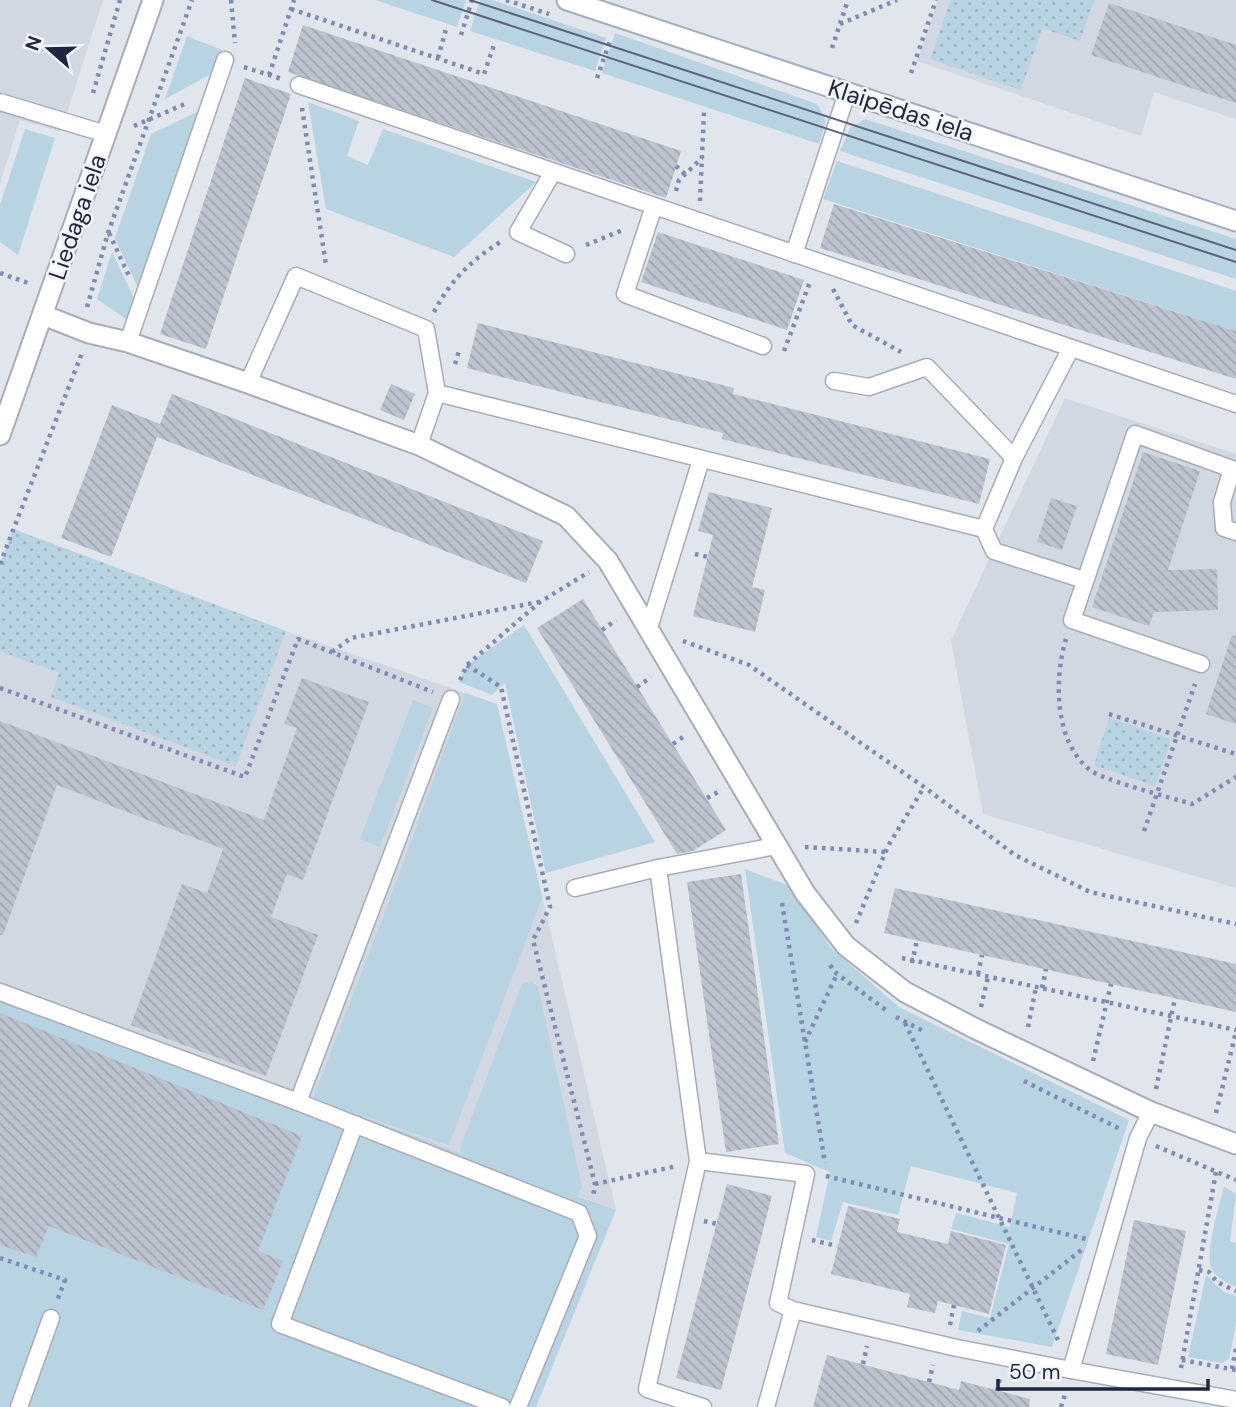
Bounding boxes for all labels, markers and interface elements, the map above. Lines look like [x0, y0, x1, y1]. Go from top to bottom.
north arrow [14, 14, 84, 84]
text: N [19, 33, 48, 54]
street label: Klaipēdas iela [824, 72, 978, 148]
street label: Liedaga iela [41, 150, 113, 284]
scale bar [998, 1348, 1208, 1392]
text: 50 m [1009, 1358, 1060, 1386]

